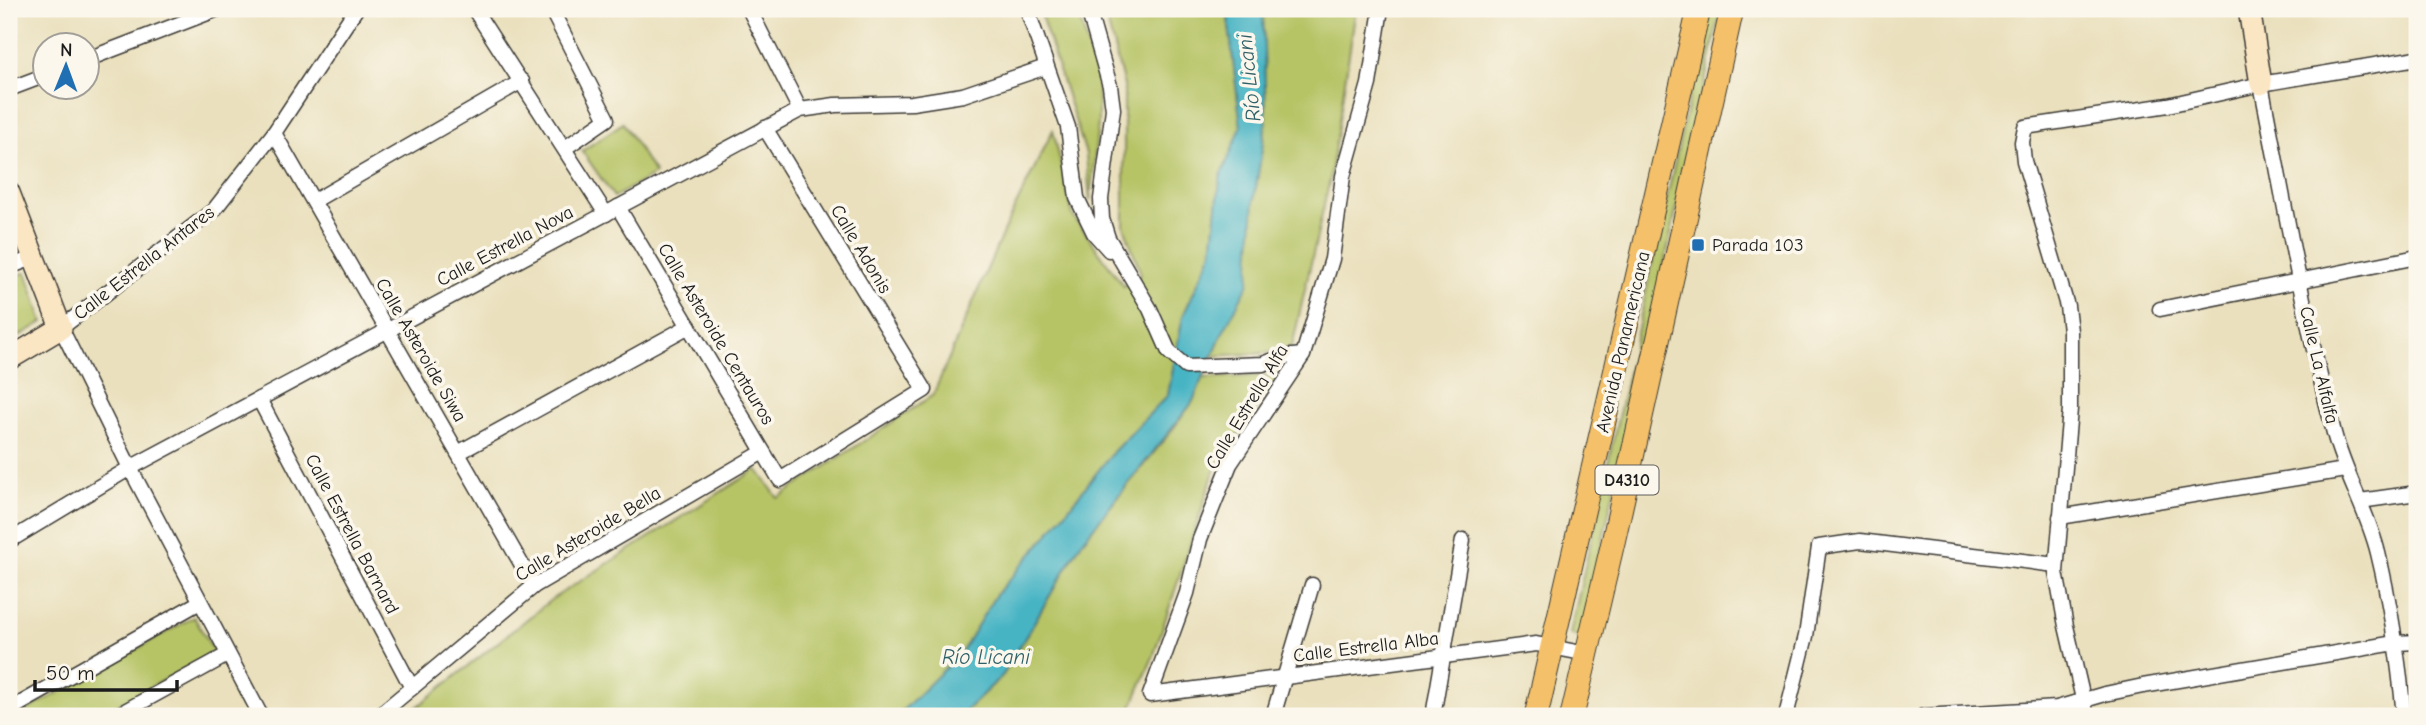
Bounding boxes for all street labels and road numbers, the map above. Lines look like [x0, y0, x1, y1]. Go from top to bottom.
street label: Calle Estrella Antares [69, 201, 219, 325]
street label: Calle Estrella Nova [433, 201, 577, 291]
street label: Calle Adonis [826, 201, 896, 297]
street label: Calle Asteroide Centauros [653, 239, 779, 429]
street label: Avenida Panamericana [1591, 249, 1655, 435]
street label: Calle Asteroide Siwa [371, 274, 471, 426]
street label: Calle La Alfalfa [2295, 304, 2343, 426]
street label: Calle Estrella Alfa [1201, 341, 1293, 473]
street label: Calle Estrella Barnard [300, 450, 404, 618]
road number: D4310 [1596, 466, 1658, 494]
street label: Calle Asteroide Bella [511, 482, 665, 586]
street label: Calle Estrella Alba [1292, 627, 1440, 667]

